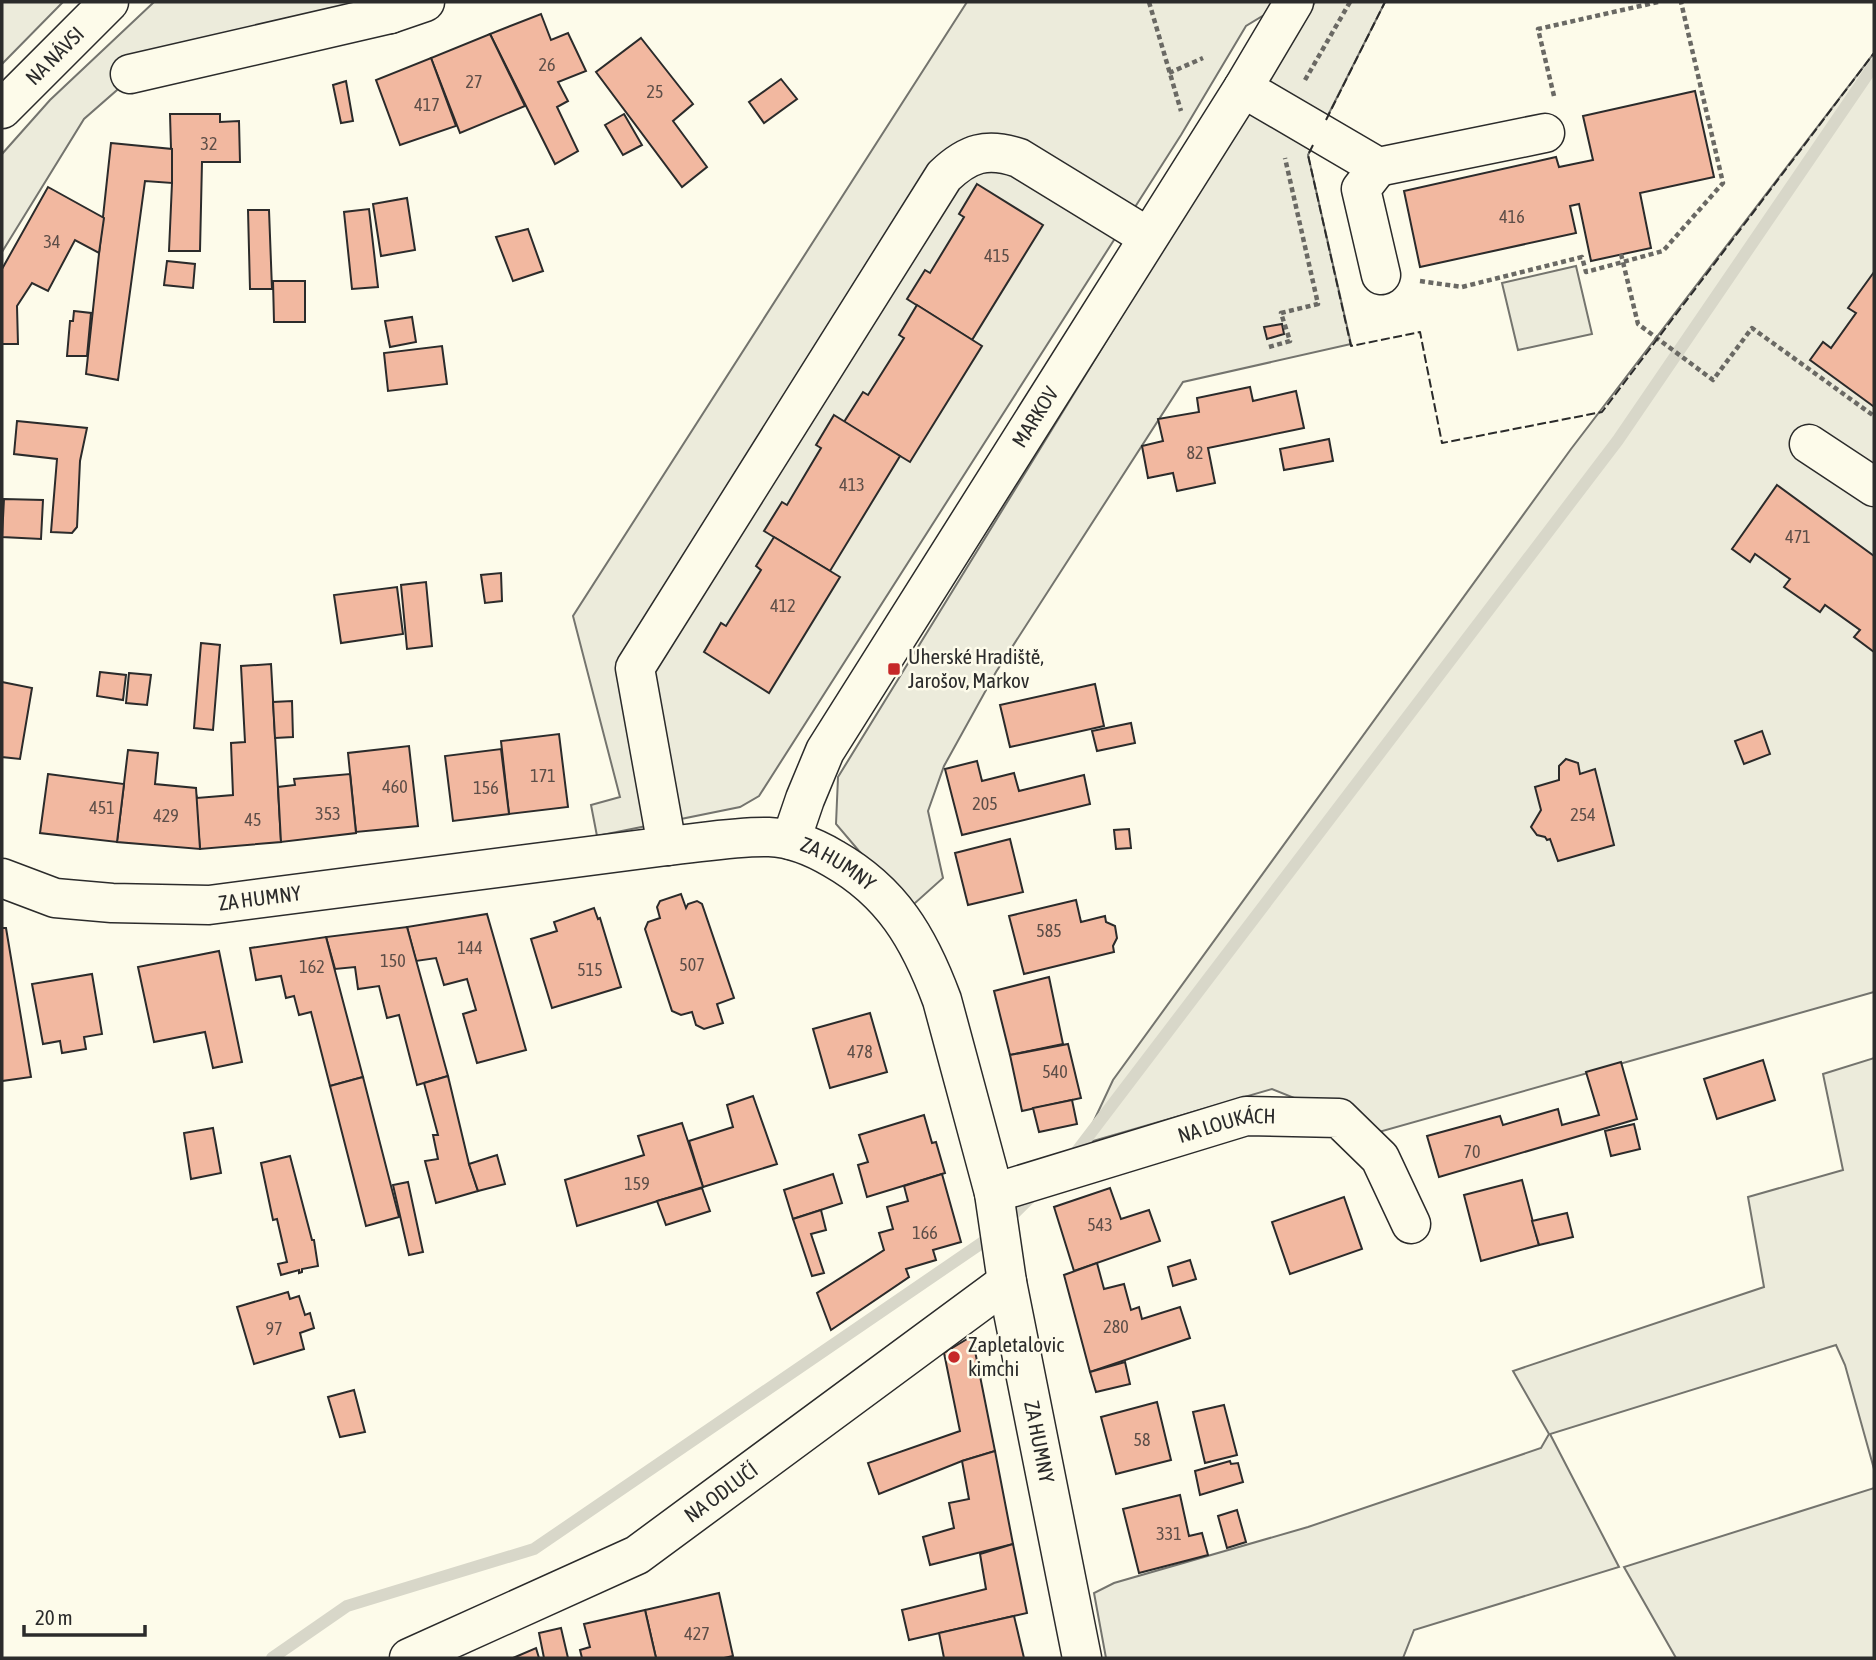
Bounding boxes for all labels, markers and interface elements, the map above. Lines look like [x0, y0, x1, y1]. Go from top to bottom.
street label: NA NÁVSI [20, 21, 88, 89]
house number: 26 [539, 54, 555, 75]
house number: 27 [466, 71, 482, 92]
house number: 25 [647, 81, 663, 102]
house number: 417 [414, 94, 440, 115]
house number: 32 [201, 133, 217, 154]
house number: 416 [1499, 206, 1525, 227]
house number: 34 [44, 231, 60, 252]
house number: 415 [984, 245, 1010, 266]
street label: MARKOV [1007, 381, 1063, 451]
house number: 82 [1187, 442, 1203, 463]
house number: 413 [839, 474, 865, 495]
house number: 471 [1785, 526, 1811, 547]
house number: 412 [770, 595, 796, 616]
place label: Uherské Hradiště, Jarošov, Markov [908, 644, 1044, 692]
marker: Uherské Hradiště, Jarošov, Markov [886, 661, 902, 677]
house number: 171 [530, 765, 556, 786]
house number: 460 [382, 776, 408, 797]
house number: 156 [473, 777, 499, 798]
house number: 205 [972, 793, 998, 814]
house number: 451 [89, 797, 115, 818]
house number: 353 [315, 803, 341, 824]
house number: 254 [1570, 804, 1596, 825]
house number: 429 [153, 805, 179, 826]
house number: 45 [245, 809, 261, 830]
street label: ZA HUMNY [798, 831, 881, 895]
street label: ZA HUMNY [217, 880, 303, 915]
house number: 585 [1036, 920, 1062, 941]
house number: 144 [457, 937, 483, 958]
house number: 150 [380, 950, 406, 971]
house number: 507 [679, 954, 705, 975]
house number: 162 [299, 956, 325, 977]
house number: 515 [577, 959, 603, 980]
house number: 478 [847, 1041, 873, 1062]
house number: 540 [1042, 1061, 1068, 1082]
street label: NA LOUKÁCH [1175, 1103, 1276, 1147]
house number: 70 [1464, 1141, 1480, 1162]
house number: 159 [624, 1173, 650, 1194]
house number: 543 [1087, 1214, 1113, 1235]
house number: 166 [912, 1222, 938, 1243]
house number: 280 [1103, 1316, 1129, 1337]
house number: 97 [266, 1318, 282, 1339]
place label: Zapletalovic kimchi [968, 1332, 1064, 1380]
marker: Zapletalovic kimchi [946, 1349, 962, 1365]
street label: ZA HUMNY [1020, 1399, 1060, 1485]
house number: 58 [1134, 1429, 1150, 1450]
street label: NA ODLUČÍ [679, 1457, 762, 1527]
house number: 331 [1156, 1523, 1182, 1544]
scale bar [24, 1594, 145, 1638]
text: 20 m [35, 1605, 73, 1629]
house number: 427 [684, 1623, 710, 1644]

